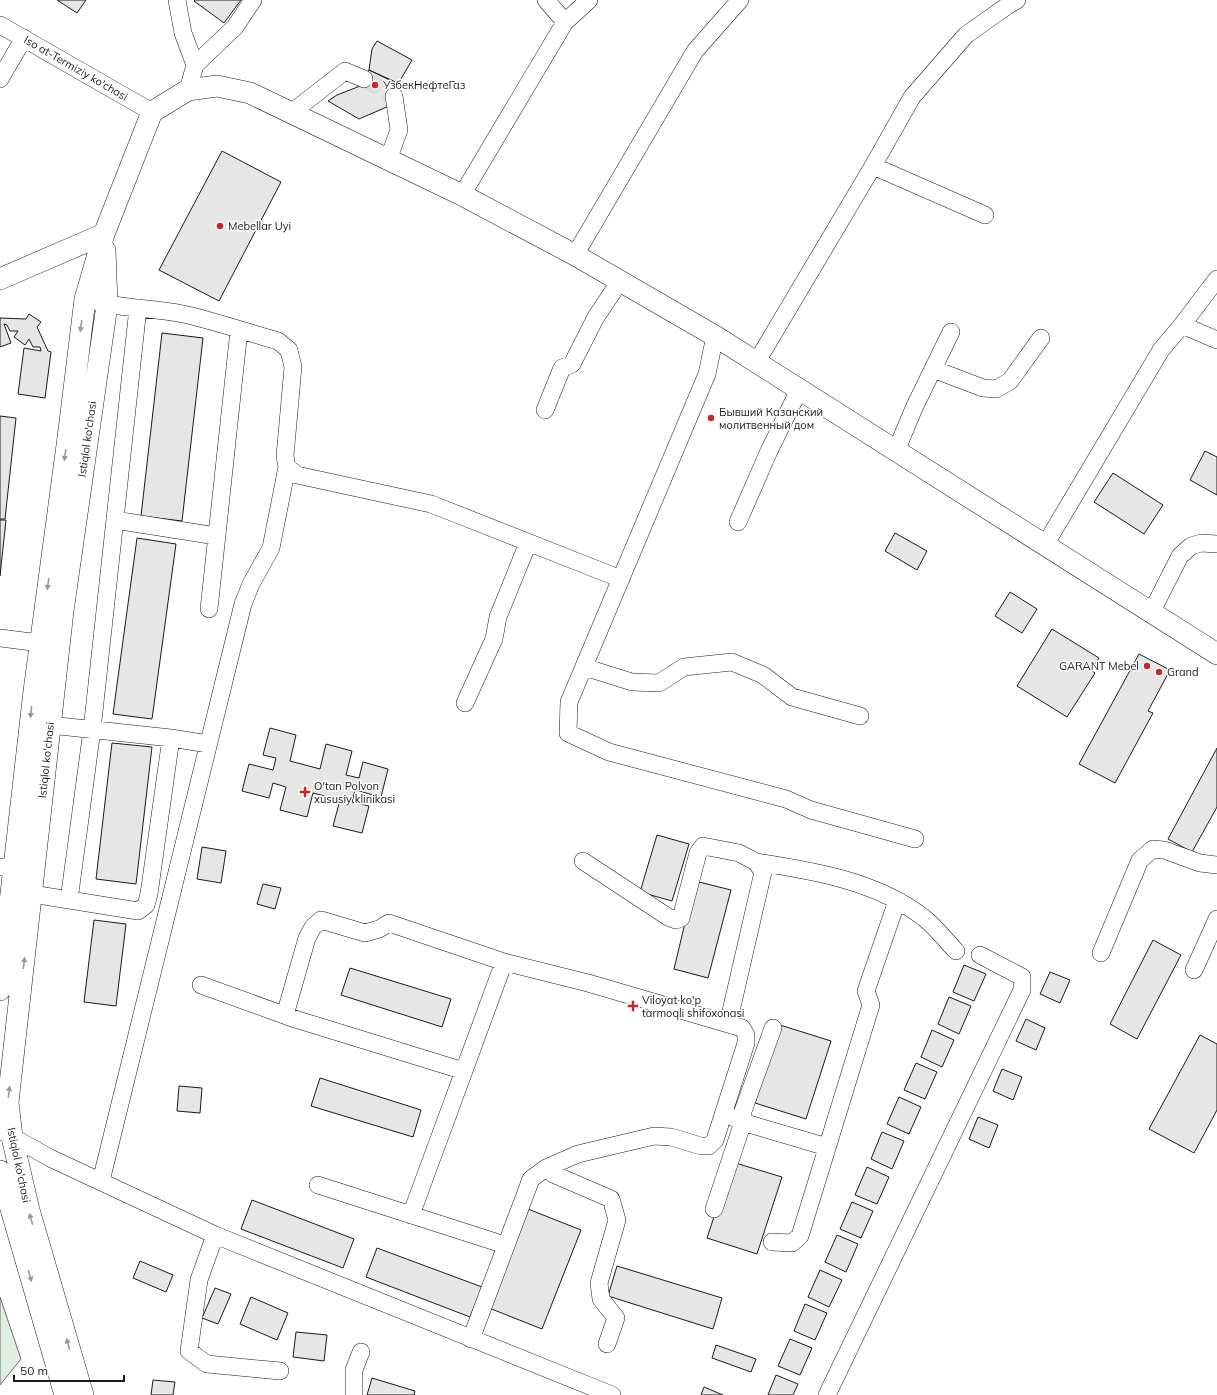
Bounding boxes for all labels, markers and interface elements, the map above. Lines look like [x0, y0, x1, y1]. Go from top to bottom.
street label: Iso at-Termiziy ko'chasi [21, 32, 131, 104]
place label: УзбекНефтеГаз [382, 78, 466, 92]
marker: УзбекНефтеГаз [370, 80, 380, 90]
place label: Mebellar Uyi [228, 219, 291, 233]
marker: Mebellar Uyi [215, 221, 225, 231]
one-way arrow [78, 320, 84, 332]
street label: Istiqlol ko'chasi [75, 400, 99, 478]
place label: Бывший Казанский молитвенный дом [719, 405, 823, 432]
marker: Бывший Казанский молитвенный дом [706, 413, 716, 423]
one-way arrow [62, 449, 68, 461]
one-way arrow [45, 578, 51, 590]
place label: GARANT Mebel [1059, 659, 1139, 673]
marker: GARANT Mebel [1142, 661, 1152, 671]
place label: Grand [1167, 665, 1199, 679]
marker: Grand [1154, 667, 1164, 677]
one-way arrow [28, 706, 34, 719]
street label: Istiqlol ko'chasi [35, 721, 57, 799]
place label: O'tan Polvon xususiy klinikasi [314, 779, 395, 806]
marker: O'tan Polvon xususiy klinikasi [299, 786, 311, 798]
one-way arrow [21, 957, 27, 969]
place label: Viloyat ko'p tarmoqli shifoxonasi [642, 993, 745, 1020]
marker: Viloyat ko'p tarmoqli shifoxonasi [627, 1000, 639, 1012]
one-way arrow [6, 1086, 12, 1098]
street label: Istiqlol ko'chasi [4, 1126, 34, 1204]
one-way arrow [28, 1213, 34, 1226]
one-way arrow [27, 1270, 33, 1282]
one-way arrow [65, 1338, 71, 1350]
scale bar [14, 1357, 124, 1383]
text: 50 m [20, 1363, 48, 1378]

